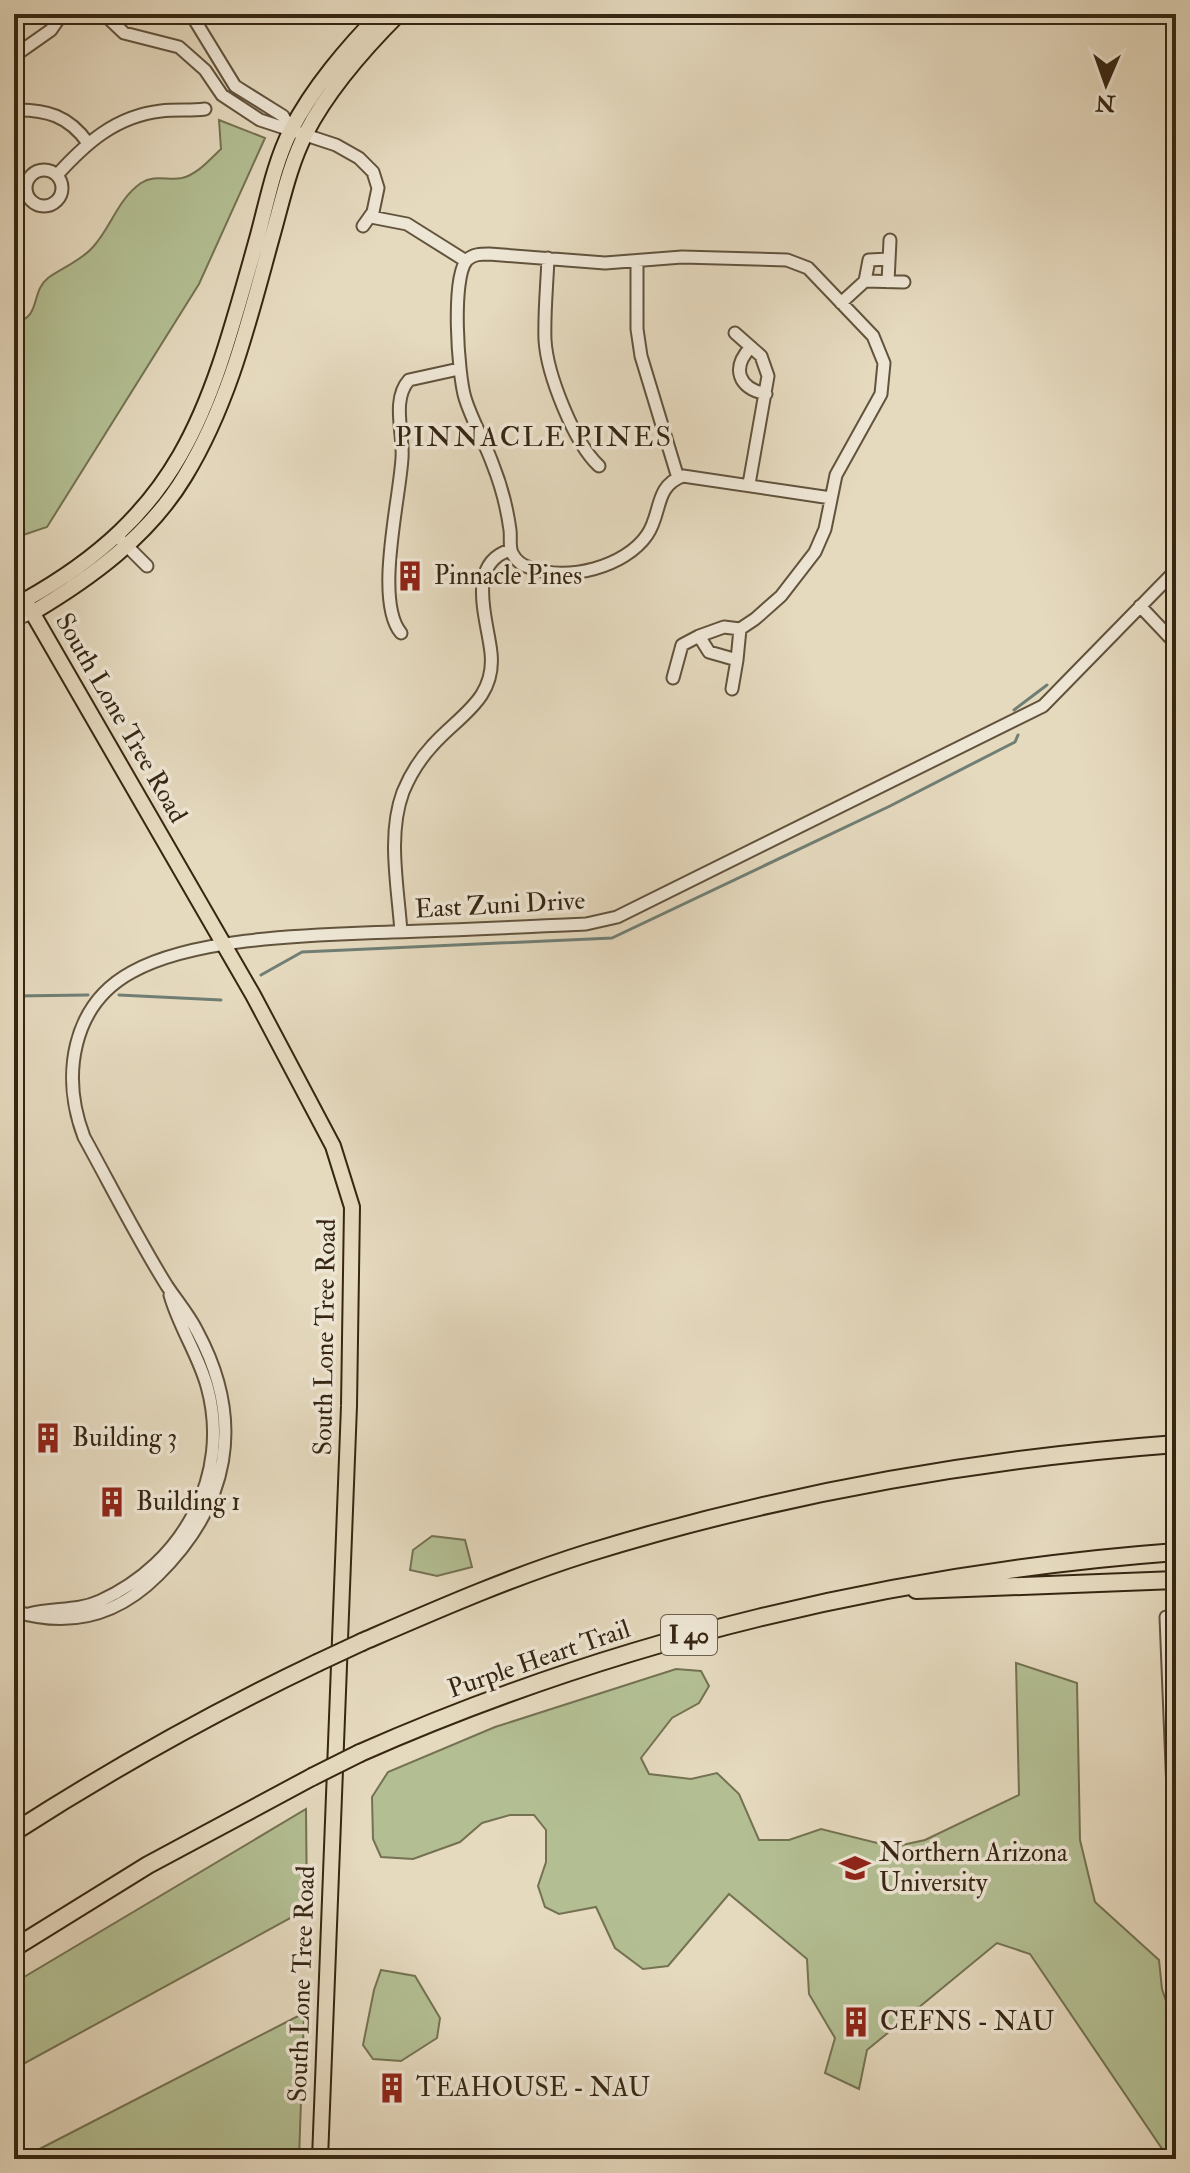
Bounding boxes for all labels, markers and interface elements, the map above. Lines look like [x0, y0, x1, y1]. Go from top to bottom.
north arrow [1066, 44, 1146, 124]
text: N [1095, 89, 1117, 117]
district label: PINNACLE PINES [395, 420, 673, 455]
building icon: Pinnacle Pines [393, 559, 427, 593]
place label: Pinnacle Pines [434, 560, 582, 592]
street label: South Lone Tree Road [48, 607, 194, 829]
street label: East Zuni Drive [414, 885, 586, 925]
street label: South Lone Tree Road [307, 1218, 343, 1456]
building icon: Building 3 [31, 1421, 65, 1455]
place label: Building 3 [72, 1422, 177, 1454]
building icon: Building 1 [95, 1485, 129, 1519]
place label: Building 1 [136, 1486, 241, 1518]
street label: Purple Heart Trail [444, 1613, 635, 1706]
road number: I 40 [661, 1615, 717, 1655]
place label: Northern Arizona University [879, 1837, 1068, 1899]
school or university icon: Northern Arizona University [838, 1851, 872, 1885]
street label: South Lone Tree Road [282, 1865, 322, 2103]
building icon: CEFNS - NAU [839, 2005, 873, 2039]
place label: CEFNS - NAU [880, 2006, 1054, 2038]
building icon: TEAHOUSE - NAU [375, 2071, 409, 2105]
place label: TEAHOUSE - NAU [416, 2072, 650, 2104]

